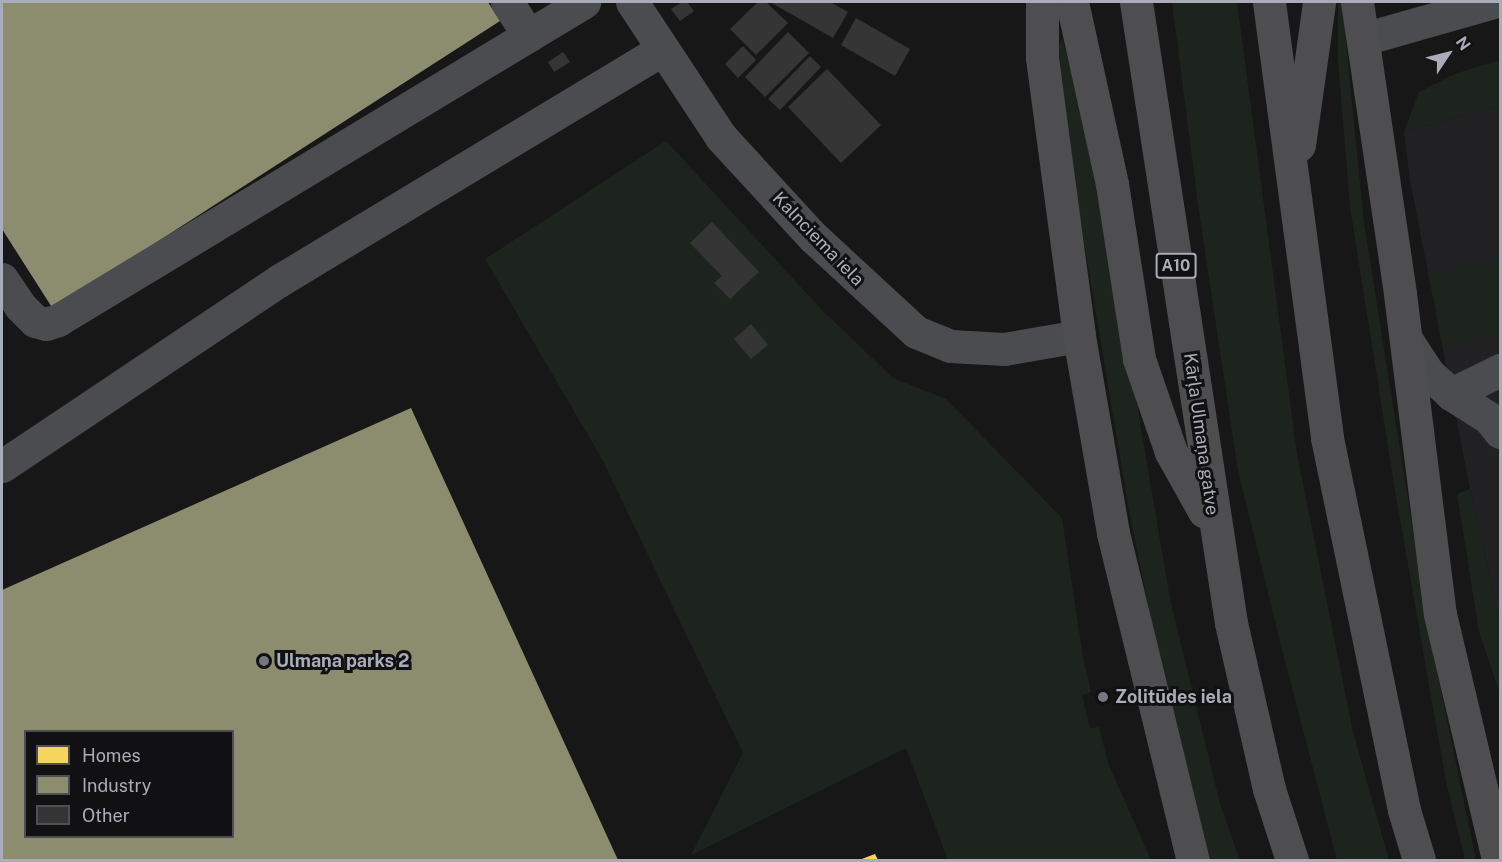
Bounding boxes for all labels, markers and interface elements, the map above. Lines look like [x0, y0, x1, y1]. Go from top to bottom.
north arrow [1418, 24, 1478, 84]
text: N [1452, 33, 1475, 54]
street label: Kalnciema iela [768, 188, 868, 290]
road number: A10 [1155, 253, 1197, 279]
street label: Kārļa Ulmaņa gatve [1179, 352, 1223, 516]
place label: Ulmaņa parks 2 [276, 650, 410, 672]
marker: Ulmaņa parks 2 [257, 654, 271, 668]
place label: Zolitūdes iela [1115, 686, 1232, 708]
marker: Zolitūdes iela [1096, 690, 1110, 704]
legend [24, 730, 234, 838]
text: Homes [82, 745, 141, 766]
text: Industry [82, 775, 151, 796]
text: Other [82, 805, 130, 826]

